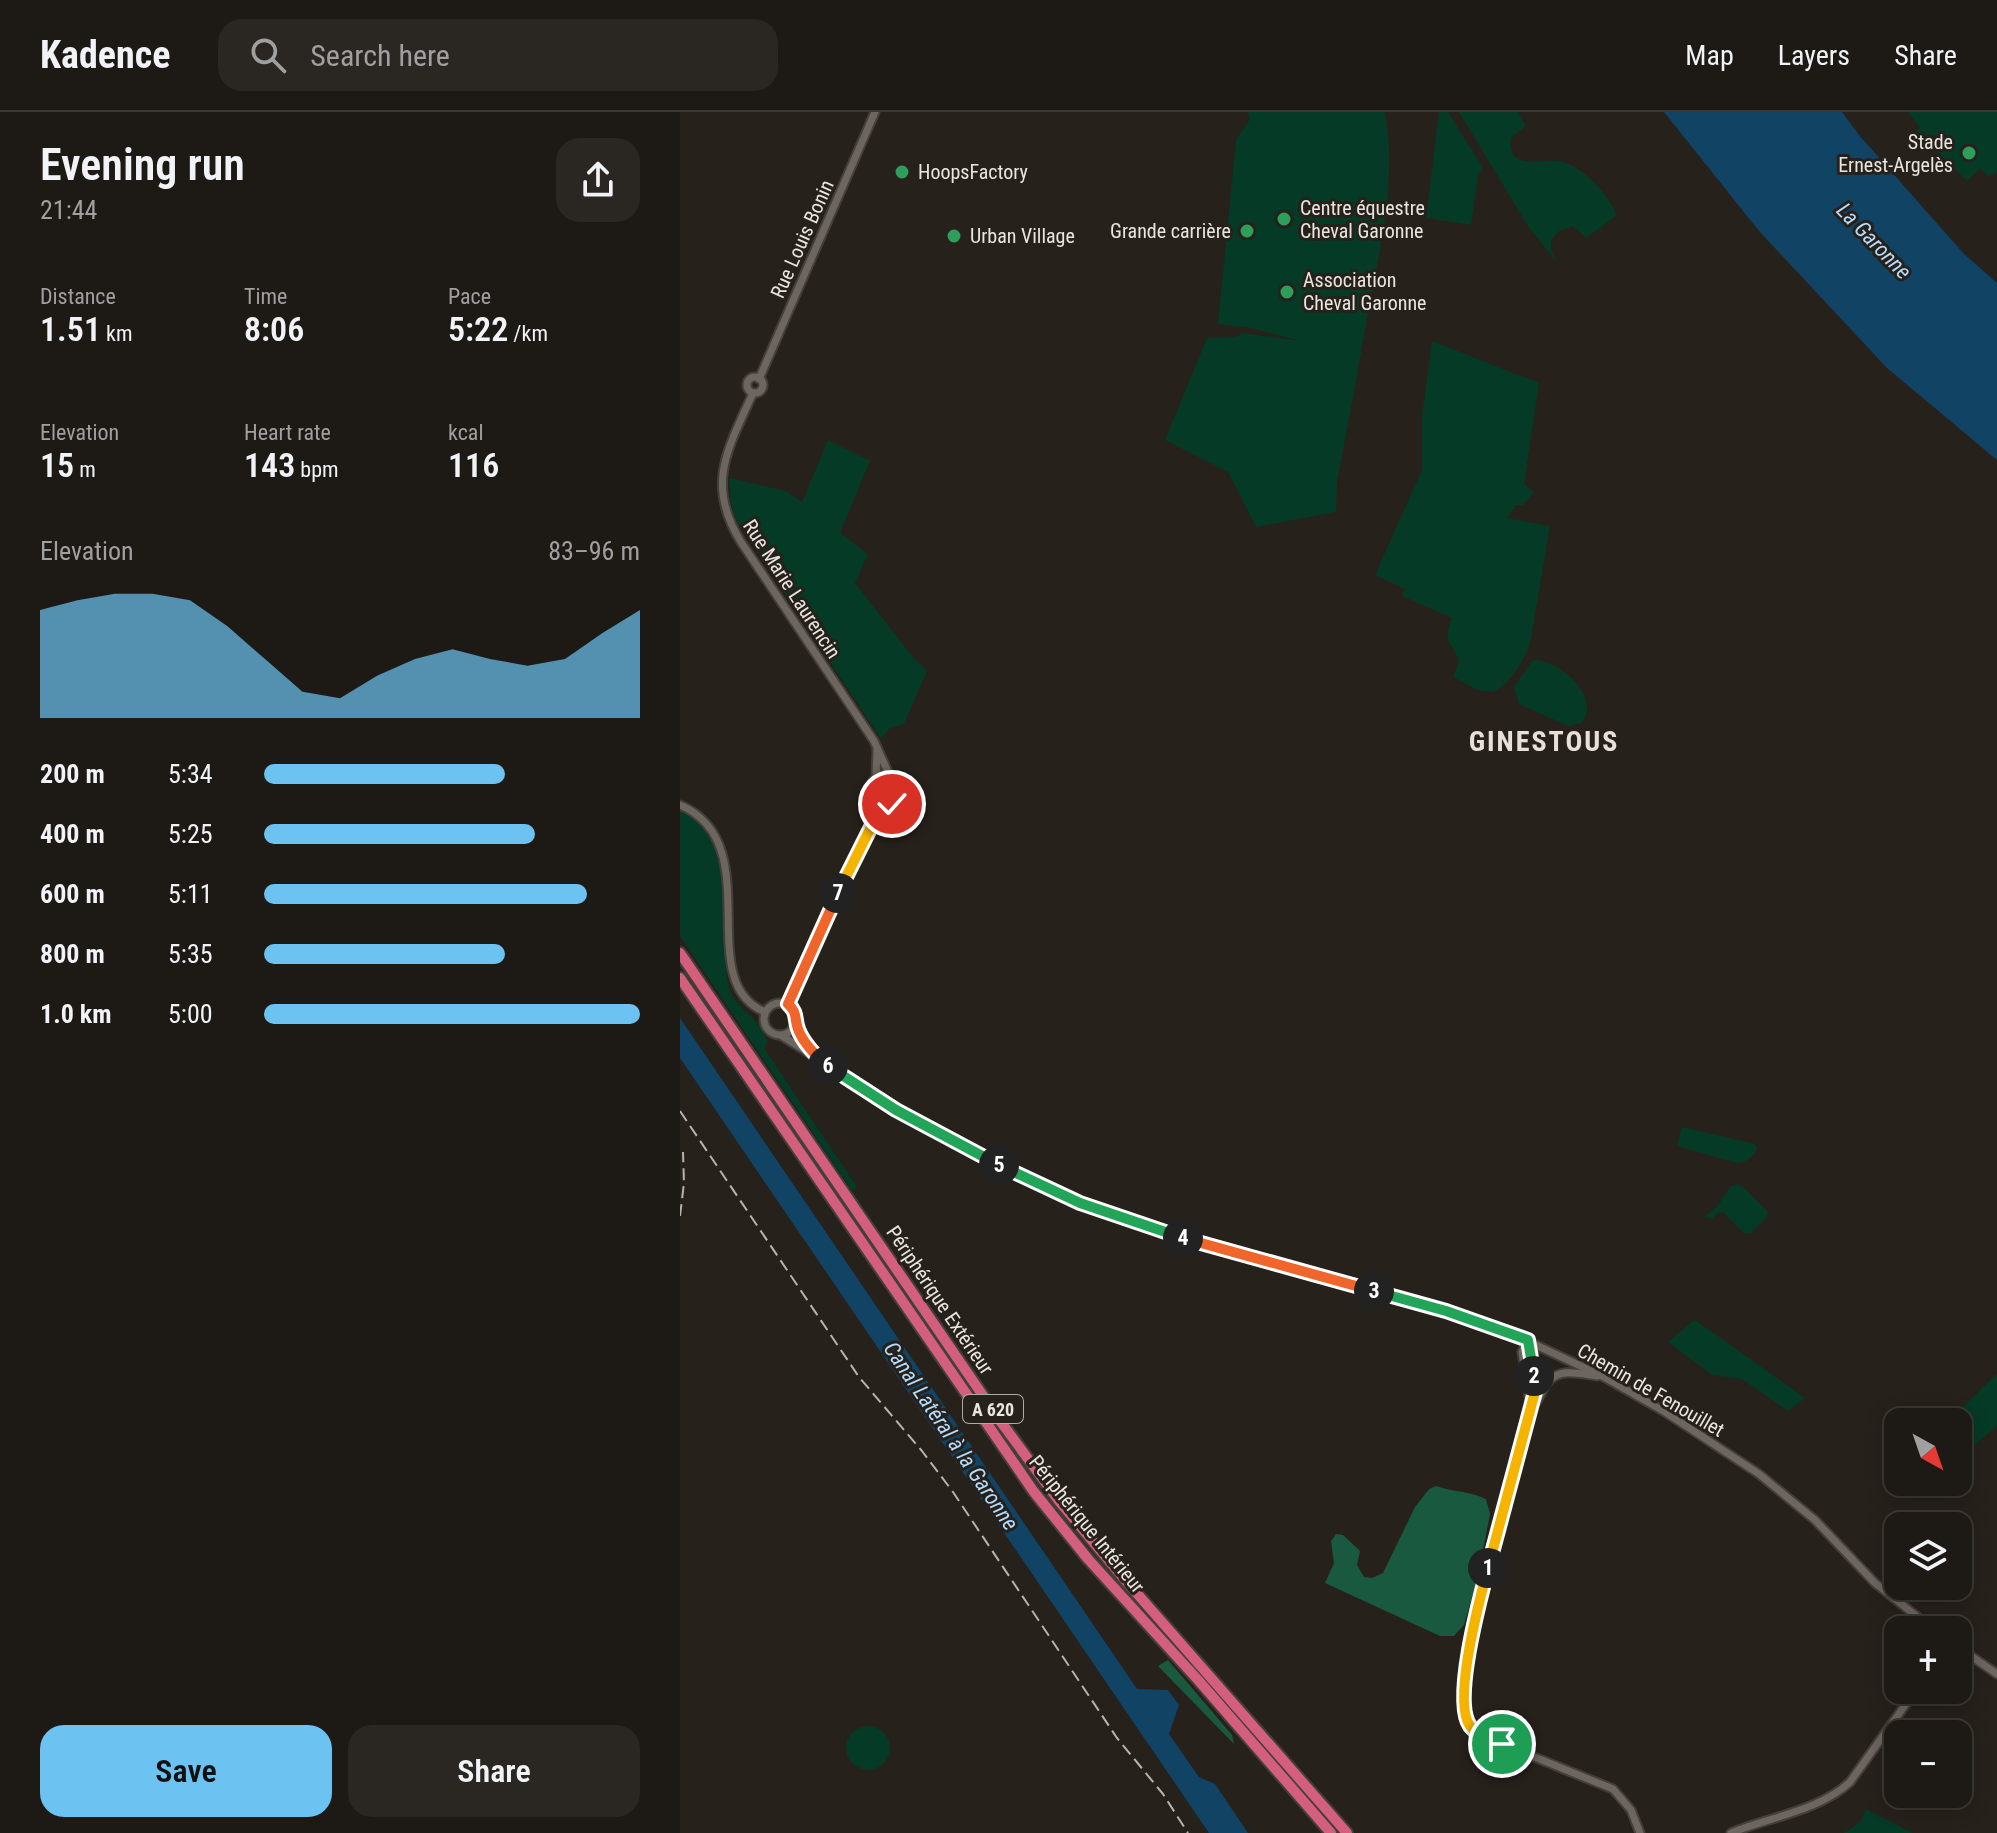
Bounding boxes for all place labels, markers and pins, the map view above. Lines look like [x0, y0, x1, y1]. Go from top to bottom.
place label: Stade Ernest-Argelès [1838, 130, 1953, 177]
marker: Stade Ernest-Argelès [1960, 144, 1978, 162]
place label: HoopsFactory [918, 160, 1028, 184]
marker: HoopsFactory [893, 163, 911, 181]
place label: Centre équestre Cheval Garonne [1300, 196, 1425, 243]
marker: Centre équestre Cheval Garonne [1275, 210, 1293, 228]
place label: Grande carrière [1110, 219, 1231, 243]
marker: Grande carrière [1238, 222, 1256, 240]
place label: Urban Village [970, 224, 1075, 248]
marker: Urban Village [945, 227, 963, 245]
place label: Association Cheval Garonne [1303, 268, 1427, 315]
marker: Association Cheval Garonne [1278, 283, 1296, 301]
pin [858, 770, 926, 838]
pin: 7 [818, 873, 858, 913]
pin: 6 [808, 1046, 848, 1086]
pin: 5 [979, 1145, 1019, 1185]
pin: 4 [1163, 1218, 1203, 1258]
pin: 3 [1354, 1271, 1394, 1311]
pin: 2 [1514, 1356, 1554, 1396]
pin: 1 [1468, 1548, 1508, 1588]
pin [1468, 1710, 1536, 1778]

